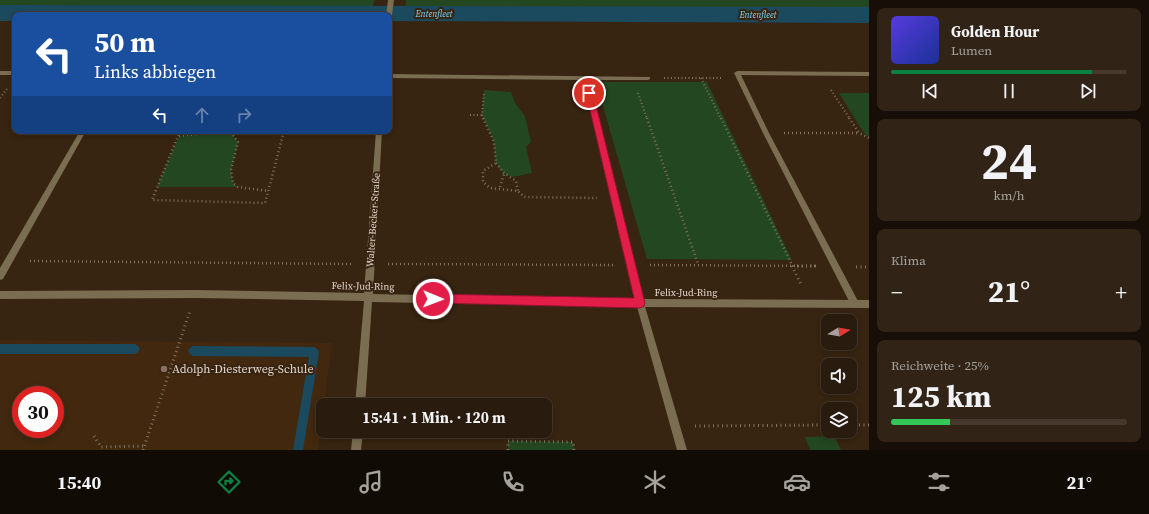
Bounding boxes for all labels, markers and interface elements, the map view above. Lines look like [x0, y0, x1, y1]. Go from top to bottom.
water label: Entenfleet [414, 8, 454, 20]
water label: Entenfleet [738, 9, 778, 21]
text: Golden Hour [951, 21, 1039, 42]
text: 50 m [94, 23, 156, 61]
icon: left [28, 28, 80, 80]
text: Lumen [951, 42, 992, 59]
text: Links abbiegen [94, 59, 216, 84]
pin [572, 76, 606, 110]
icon: previous [919, 80, 941, 102]
icon: pause [998, 80, 1020, 102]
icon: next [1077, 80, 1099, 102]
icon: arrive [578, 82, 600, 104]
icon: left [149, 104, 171, 126]
icon: ahead [191, 104, 213, 126]
icon: right [233, 104, 255, 126]
text: 24 [981, 125, 1037, 196]
street label: Walter-Becker-Straße [363, 172, 383, 268]
text: km/h [994, 187, 1024, 204]
text: Klima [891, 252, 926, 269]
text: 21° [988, 271, 1030, 312]
text: − [891, 277, 903, 307]
text: + [1115, 277, 1127, 307]
position arrow [412, 278, 454, 320]
street label: Felix-Jud-Ring [331, 279, 395, 293]
street label: Felix-Jud-Ring [655, 286, 718, 299]
north arrow [821, 314, 857, 350]
map controls [821, 314, 857, 438]
text: Reichweite · 25% [891, 357, 989, 374]
button: sound [821, 358, 857, 394]
place label: Adolph-Diesterweg-Schule [172, 361, 314, 377]
marker: Adolph-Diesterweg-Schule [159, 364, 169, 374]
text: 125 km [891, 376, 991, 417]
speed limit sign: 30 [12, 386, 64, 438]
button: layers [821, 402, 857, 438]
text: 15:41 · 1 Min. · 120 m [362, 407, 506, 428]
icon: directions [215, 468, 243, 496]
icon: music [357, 468, 385, 496]
icon: phone [499, 468, 527, 496]
icon: climate [641, 468, 669, 496]
icon: car [783, 468, 811, 496]
icon: filters [925, 468, 953, 496]
text: 15:40 [57, 470, 101, 495]
text: 21° [1067, 470, 1092, 495]

